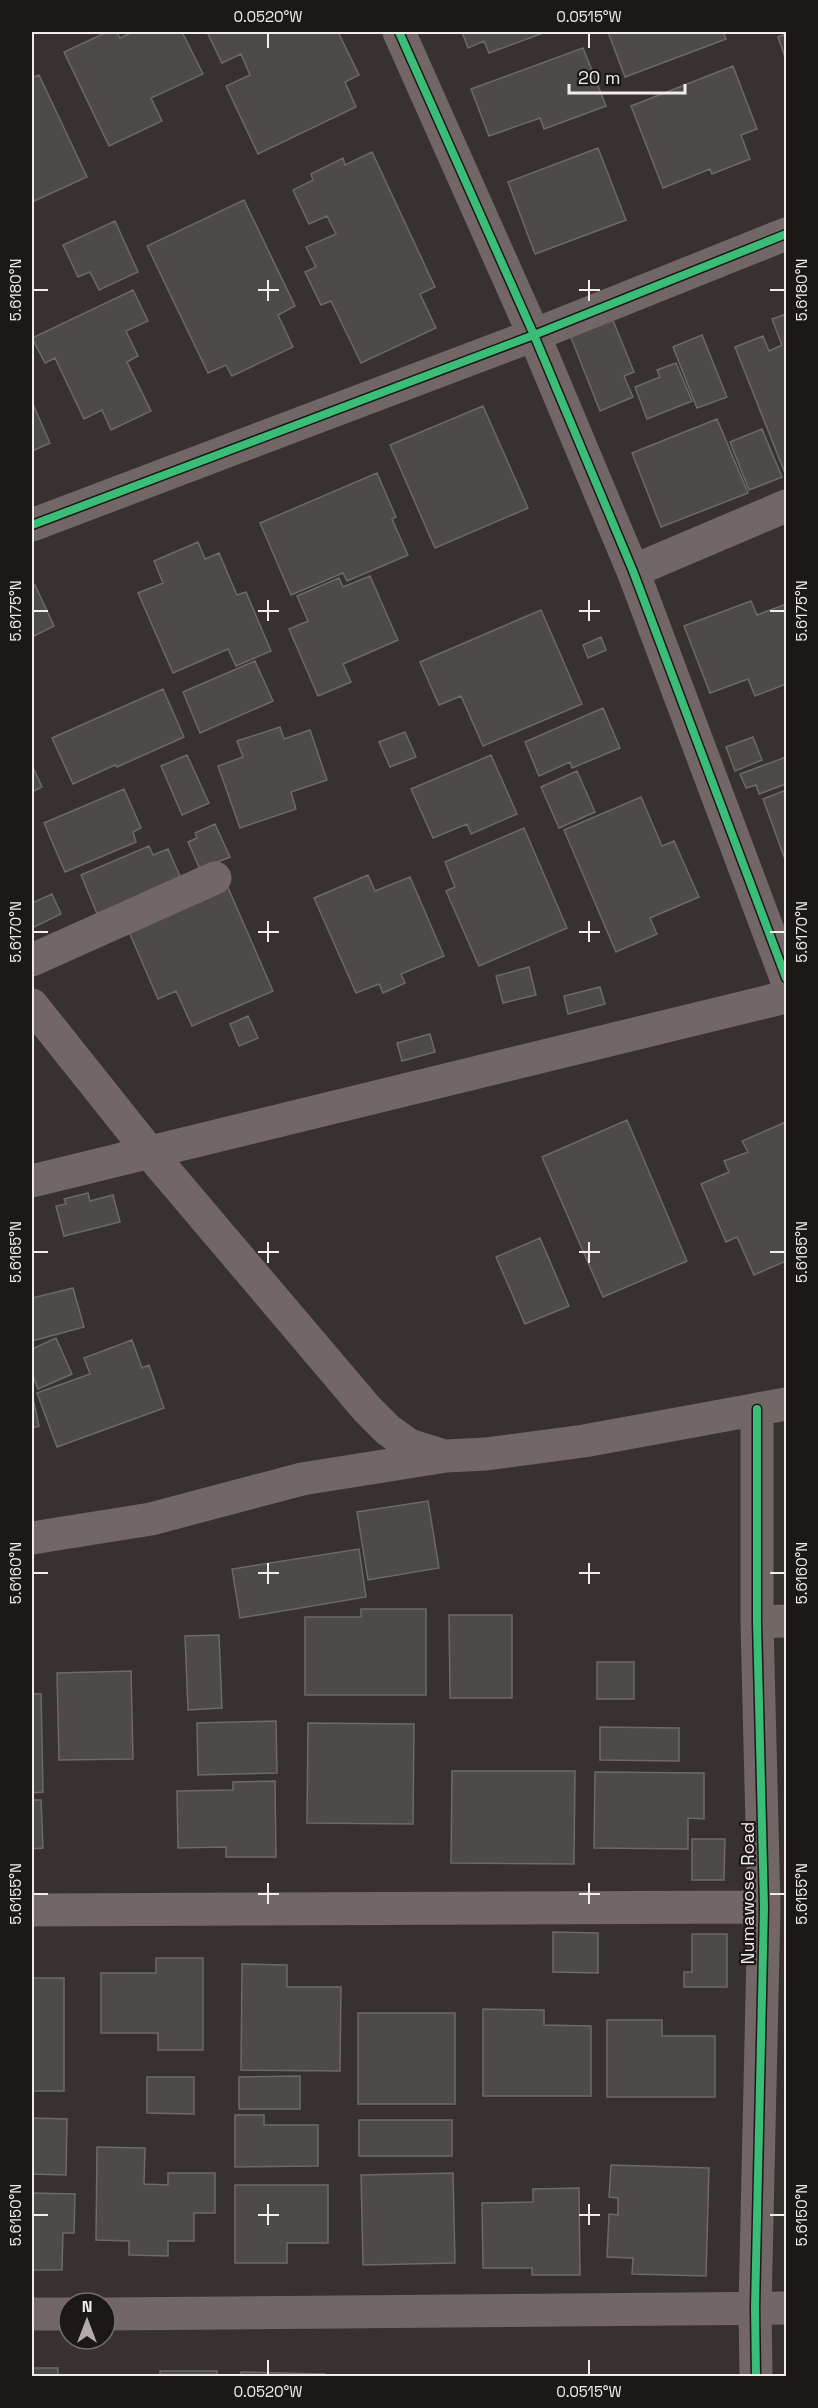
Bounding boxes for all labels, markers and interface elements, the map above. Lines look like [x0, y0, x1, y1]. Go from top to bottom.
text: 0.0520°W [234, 7, 302, 26]
text: 0.0515°W [556, 7, 622, 26]
scale bar [569, 57, 684, 95]
text: 20 m [578, 66, 621, 89]
text: 5.6180°N [6, 259, 25, 321]
text: 5.6180°N [792, 259, 811, 321]
text: 5.6175°N [6, 580, 25, 642]
text: 5.6175°N [792, 580, 811, 642]
text: 5.6170°N [6, 901, 25, 963]
text: 5.6170°N [792, 901, 811, 963]
text: 5.6165°N [6, 1221, 25, 1283]
text: 5.6165°N [792, 1221, 811, 1283]
text: 5.6160°N [6, 1542, 25, 1604]
text: 5.6160°N [792, 1542, 811, 1604]
street label: Numawose Road [736, 1822, 759, 1964]
text: 5.6155°N [6, 1863, 25, 1925]
text: 5.6155°N [792, 1863, 811, 1925]
text: 5.6150°N [6, 2184, 25, 2246]
text: 5.6150°N [792, 2184, 811, 2246]
north arrow [57, 2291, 117, 2351]
text: N [82, 2296, 92, 2317]
text: 0.0520°W [234, 2382, 302, 2401]
text: 0.0515°W [556, 2382, 622, 2401]

